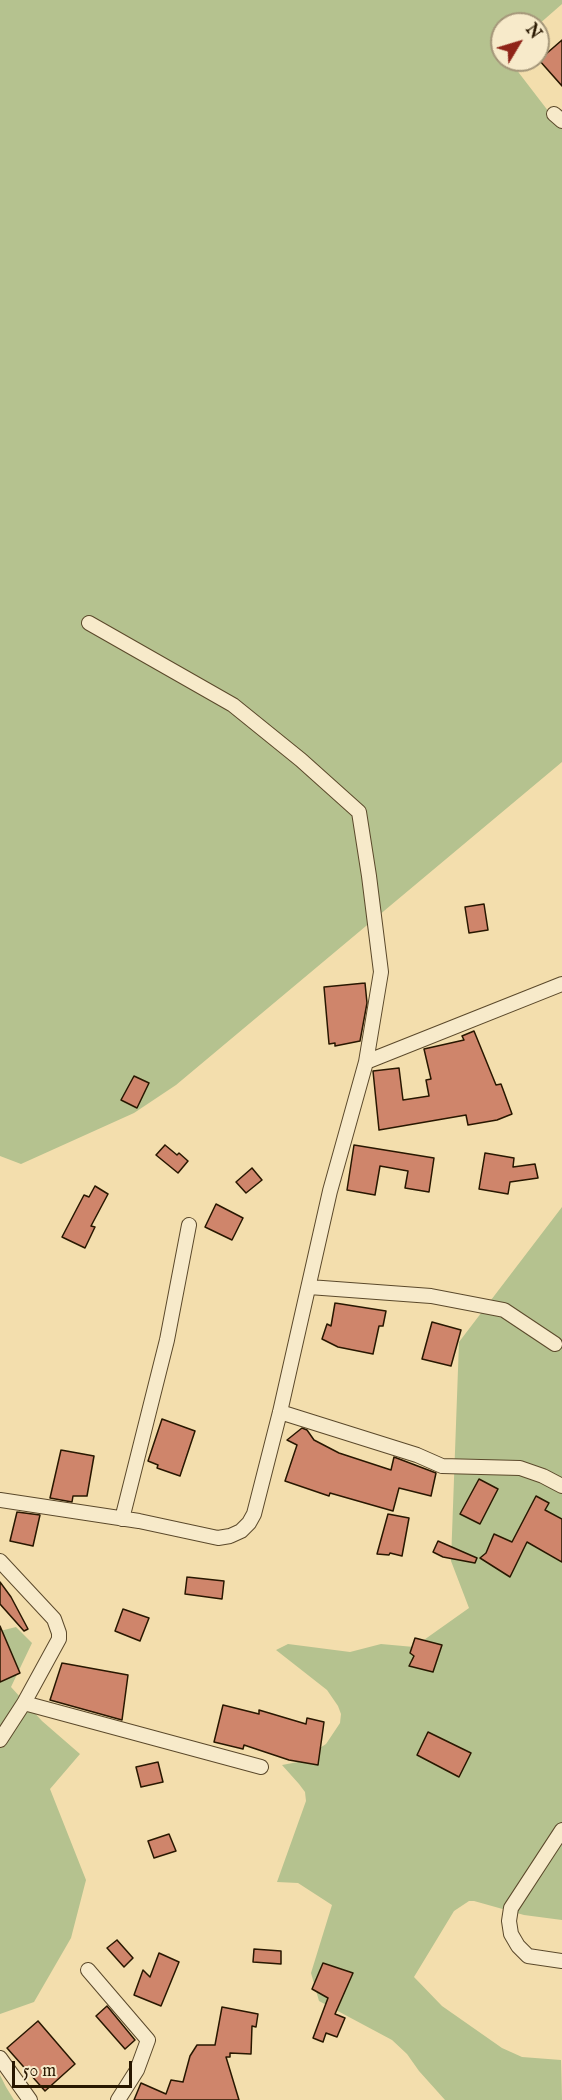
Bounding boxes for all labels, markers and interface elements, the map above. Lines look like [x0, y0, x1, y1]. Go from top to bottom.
north arrow [490, 12, 550, 72]
text: N [520, 21, 545, 44]
scale bar [15, 2049, 135, 2087]
text: 50 m [23, 2060, 56, 2083]

